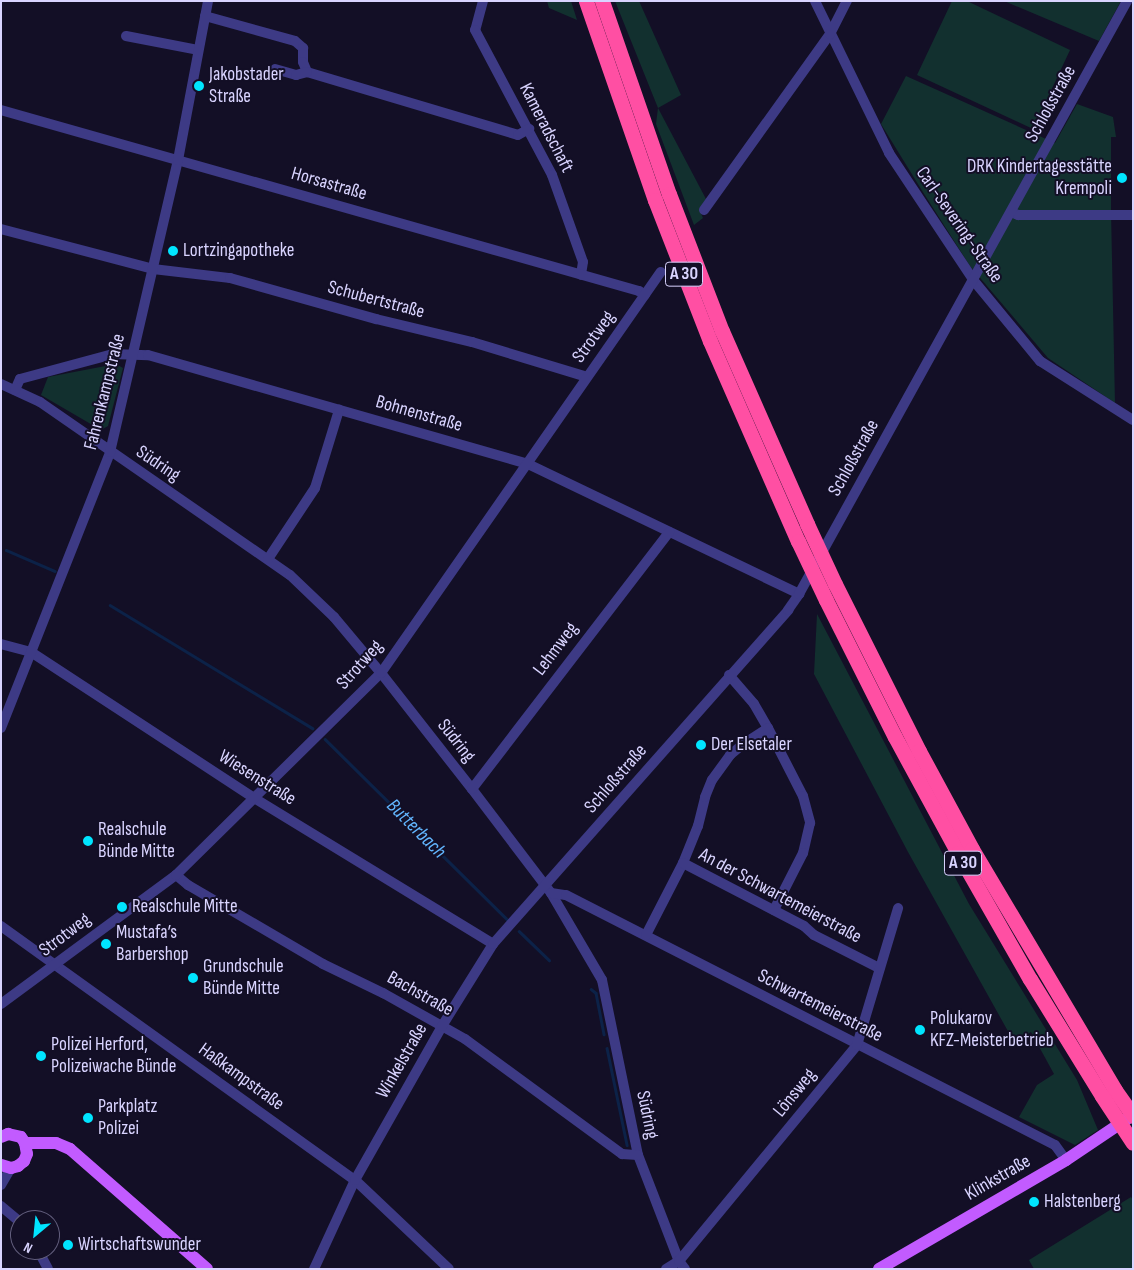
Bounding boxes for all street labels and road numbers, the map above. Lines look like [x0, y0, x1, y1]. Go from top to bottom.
street label: Schloßstraße [1021, 62, 1081, 146]
street label: Kameradschaft [514, 80, 578, 176]
street label: Horsastraße [289, 162, 369, 206]
street label: Carl-Severing-Straße [911, 163, 1007, 287]
road number: A 30 [664, 258, 704, 290]
street label: Schubertstraße [325, 276, 427, 324]
street label: Strotweg [568, 307, 620, 367]
street label: Fahrenkampstraße [80, 332, 130, 452]
street label: Bohnenstraße [373, 391, 465, 437]
street label: Schloßstraße [824, 416, 884, 500]
street label: Südring [131, 441, 185, 487]
street label: Lehmweg [529, 618, 583, 680]
street label: Strotweg [332, 636, 388, 694]
street label: Südring [432, 715, 480, 767]
street label: Schloßstraße [580, 740, 652, 818]
street label: Wiesenstraße [214, 745, 300, 811]
street label: An der Schwartemeierstraße [695, 843, 865, 949]
road number: A 30 [943, 848, 983, 878]
street label: Strotweg [35, 908, 95, 962]
street label: Schwartemeierstraße [754, 965, 886, 1047]
street label: Bachstraße [383, 967, 457, 1021]
street label: Winkelstraße [371, 1019, 433, 1103]
street label: Haßkampstraße [194, 1038, 288, 1116]
street label: Lönsweg [769, 1064, 821, 1122]
street label: Südring [631, 1089, 663, 1141]
street label: Klinkstraße [961, 1150, 1035, 1206]

